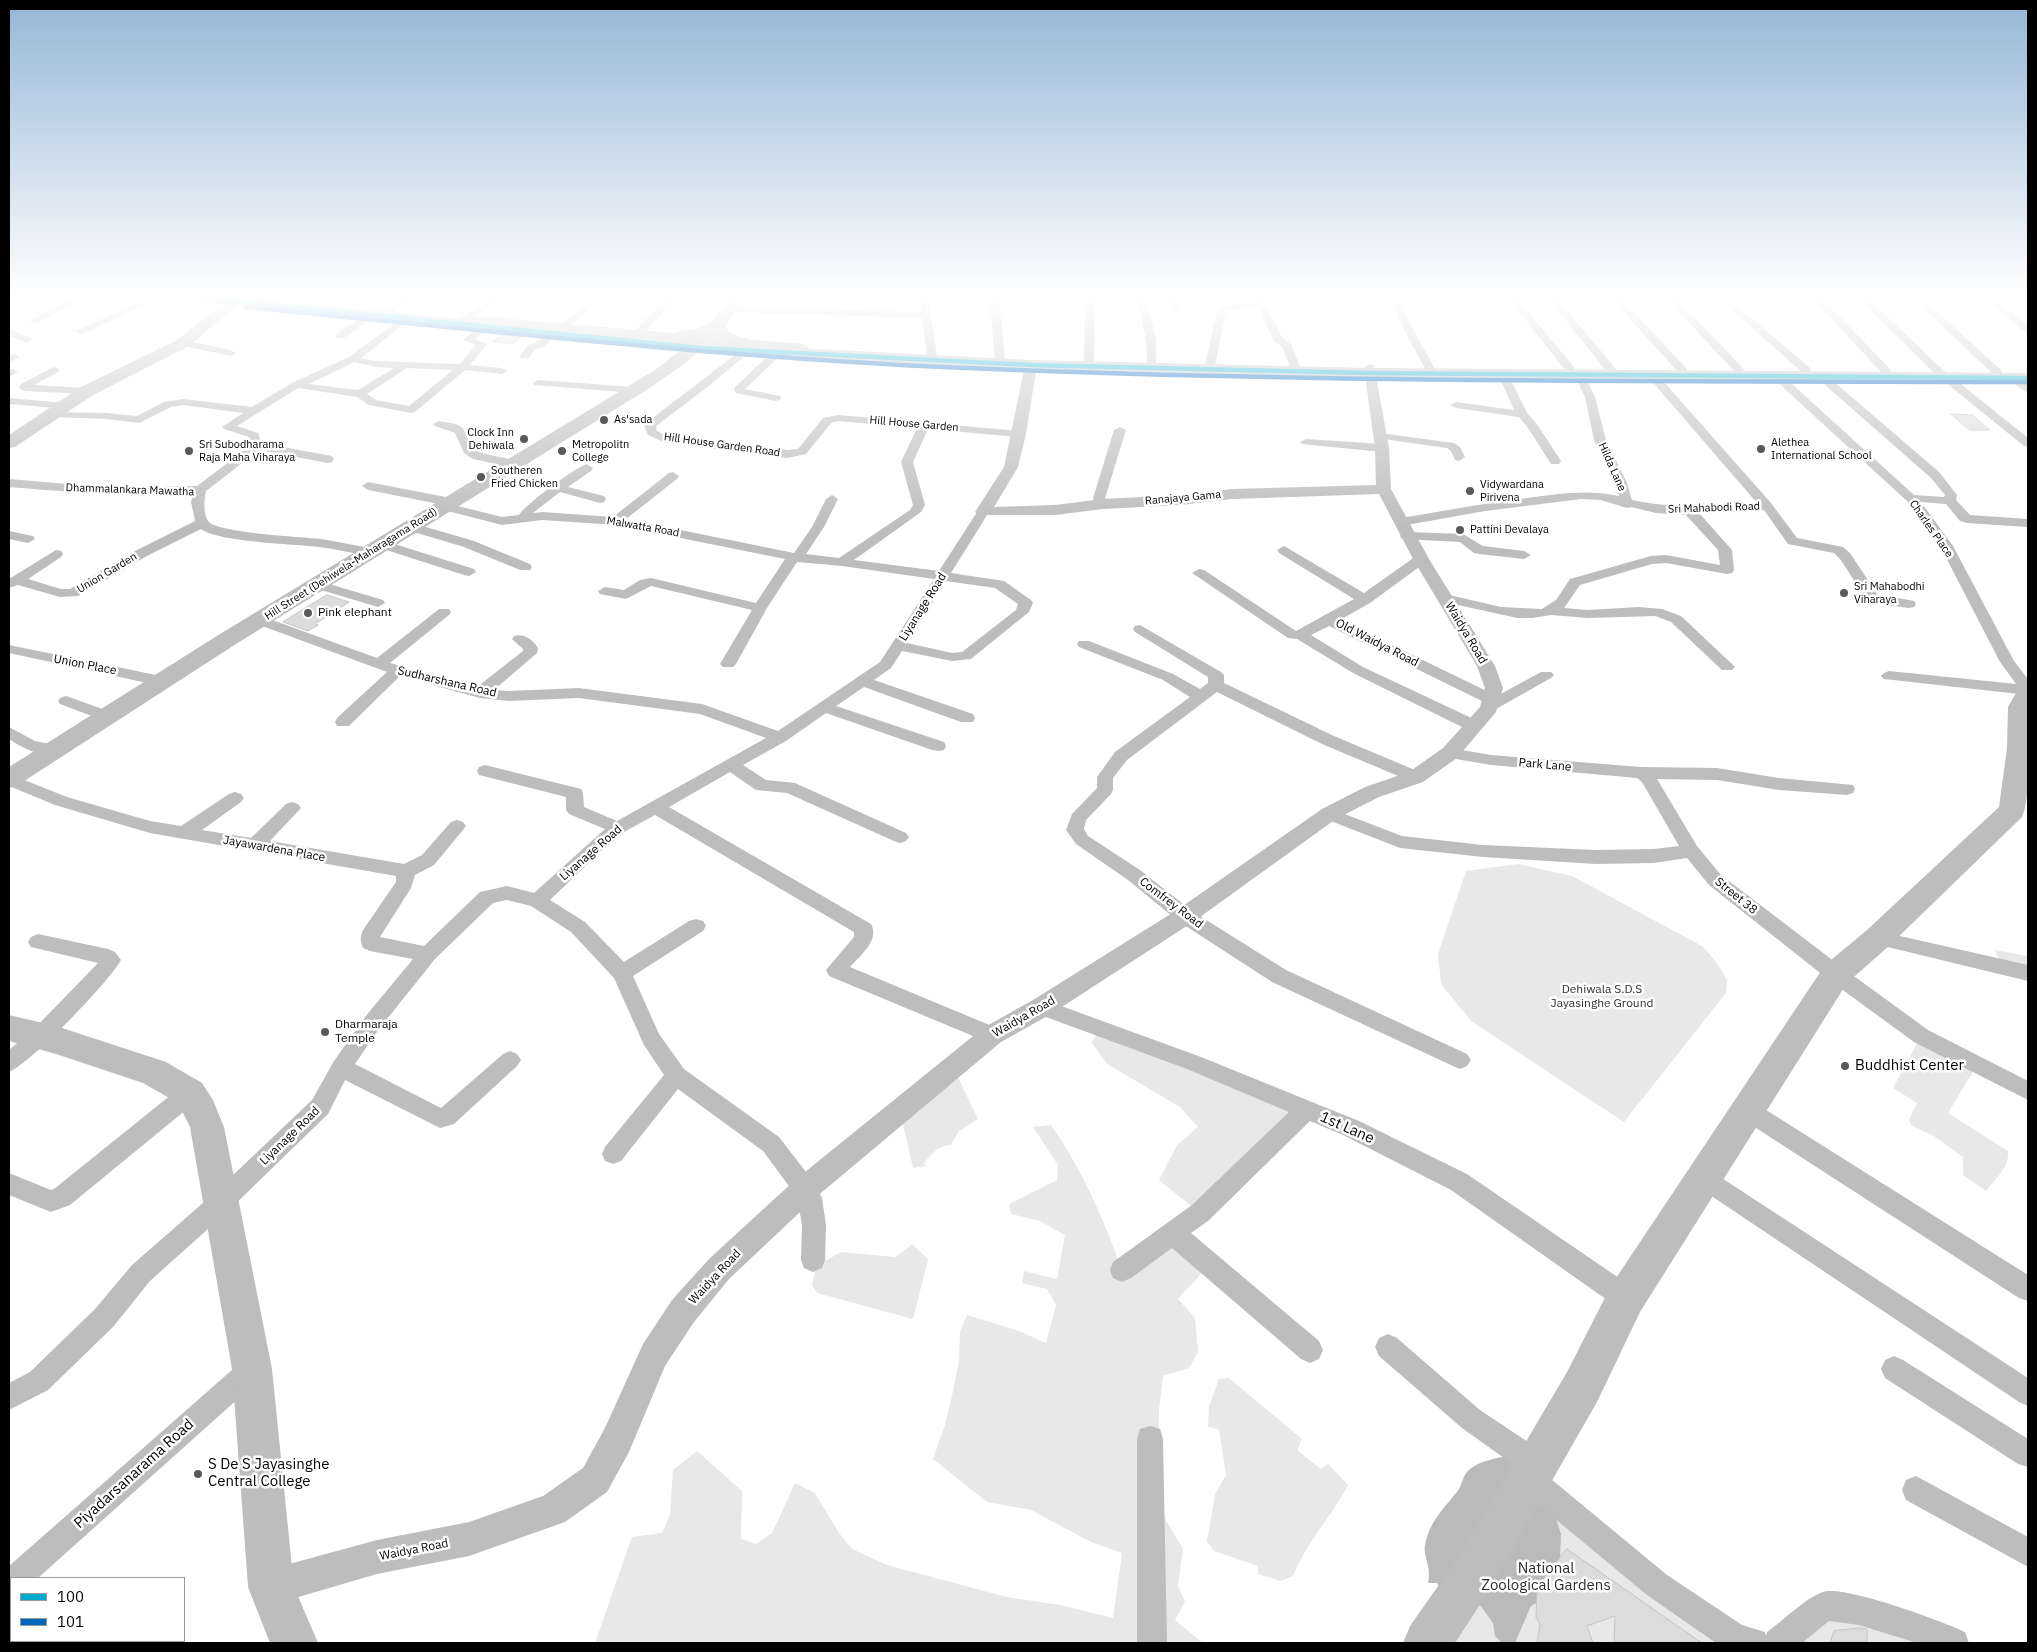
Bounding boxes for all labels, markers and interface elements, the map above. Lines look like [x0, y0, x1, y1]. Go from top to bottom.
place label: As'sada [614, 413, 652, 427]
marker: As'sada [598, 414, 610, 426]
street label: Hill House Garden [869, 414, 959, 434]
place label: Clock Inn Dehiwala [467, 426, 514, 452]
street label: Hill House Garden Road [663, 430, 781, 460]
marker: Clock Inn Dehiwala [518, 433, 530, 445]
place label: Alethea International School [1771, 436, 1872, 462]
place label: Sri Subodharama Raja Maha Viharaya [199, 438, 295, 464]
place label: Metropolitn College [572, 438, 629, 464]
street label: Hilda Lane [1595, 441, 1629, 493]
marker: Alethea International School [1755, 443, 1767, 455]
marker: Sri Subodharama Raja Maha Viharaya [183, 445, 195, 457]
marker: Metropolitn College [556, 445, 568, 457]
place label: Southeren Fried Chicken [491, 464, 558, 490]
marker: Southeren Fried Chicken [475, 471, 487, 483]
place label: Vidywardana Pirivena [1480, 478, 1544, 504]
street label: Dhammalankara Mawatha [65, 481, 195, 499]
marker: Vidywardana Pirivena [1464, 485, 1476, 497]
street label: Ranajaya Gama [1144, 488, 1222, 508]
street label: Charles Place [1906, 498, 1956, 560]
street label: Sri Mahabodi Road [1668, 500, 1760, 516]
street label: Hill Street (Dehiwela-Maharagama Road) [262, 505, 440, 623]
street label: Malwatta Road [606, 514, 680, 540]
place label: Pattini Devalaya [1470, 523, 1549, 537]
marker: Pattini Devalaya [1454, 524, 1466, 536]
street label: Union Garden [75, 550, 139, 596]
street label: Liyanage Road [896, 570, 950, 644]
place label: Sri Mahabodhi Viharaya [1854, 580, 1925, 606]
marker: Sri Mahabodhi Viharaya [1838, 587, 1850, 599]
street label: Waidya Road [1442, 599, 1490, 667]
place label: Pink elephant [318, 606, 392, 620]
marker: Pink elephant [302, 607, 314, 619]
street label: Old Waidya Road [1333, 616, 1421, 670]
street label: Union Place [52, 652, 118, 678]
street label: Sudharshana Road [396, 664, 498, 700]
street label: Park Lane [1518, 756, 1572, 774]
street label: Liyanage Road [557, 822, 625, 884]
street label: Jayawardena Place [222, 833, 326, 865]
street label: Comfrey Road [1136, 874, 1206, 932]
street label: Street 38 [1712, 875, 1760, 917]
park label: Dehiwala S.D.S Jayasinghe Ground [1551, 983, 1653, 1011]
street label: Waidya Road [990, 993, 1058, 1041]
place label: Dharmaraja Temple [335, 1018, 398, 1046]
marker: Dharmaraja Temple [319, 1026, 331, 1038]
place label: Buddhist Center [1855, 1057, 1964, 1075]
marker: Buddhist Center [1839, 1060, 1851, 1072]
street label: Liyanage Road [257, 1104, 323, 1168]
street label: 1st Lane [1317, 1108, 1377, 1148]
street label: Waidya Road [686, 1247, 744, 1307]
street label: Piyadarsanarama Road [70, 1416, 198, 1532]
place label: S De S Jayasinghe Central College [208, 1456, 329, 1491]
marker: S De S Jayasinghe Central College [192, 1468, 204, 1480]
street label: Waidya Road [378, 1536, 450, 1564]
park label: National Zoological Gardens [1481, 1560, 1611, 1595]
legend [10, 1577, 185, 1642]
text: 100 [57, 1587, 84, 1606]
text: 101 [57, 1612, 84, 1631]

